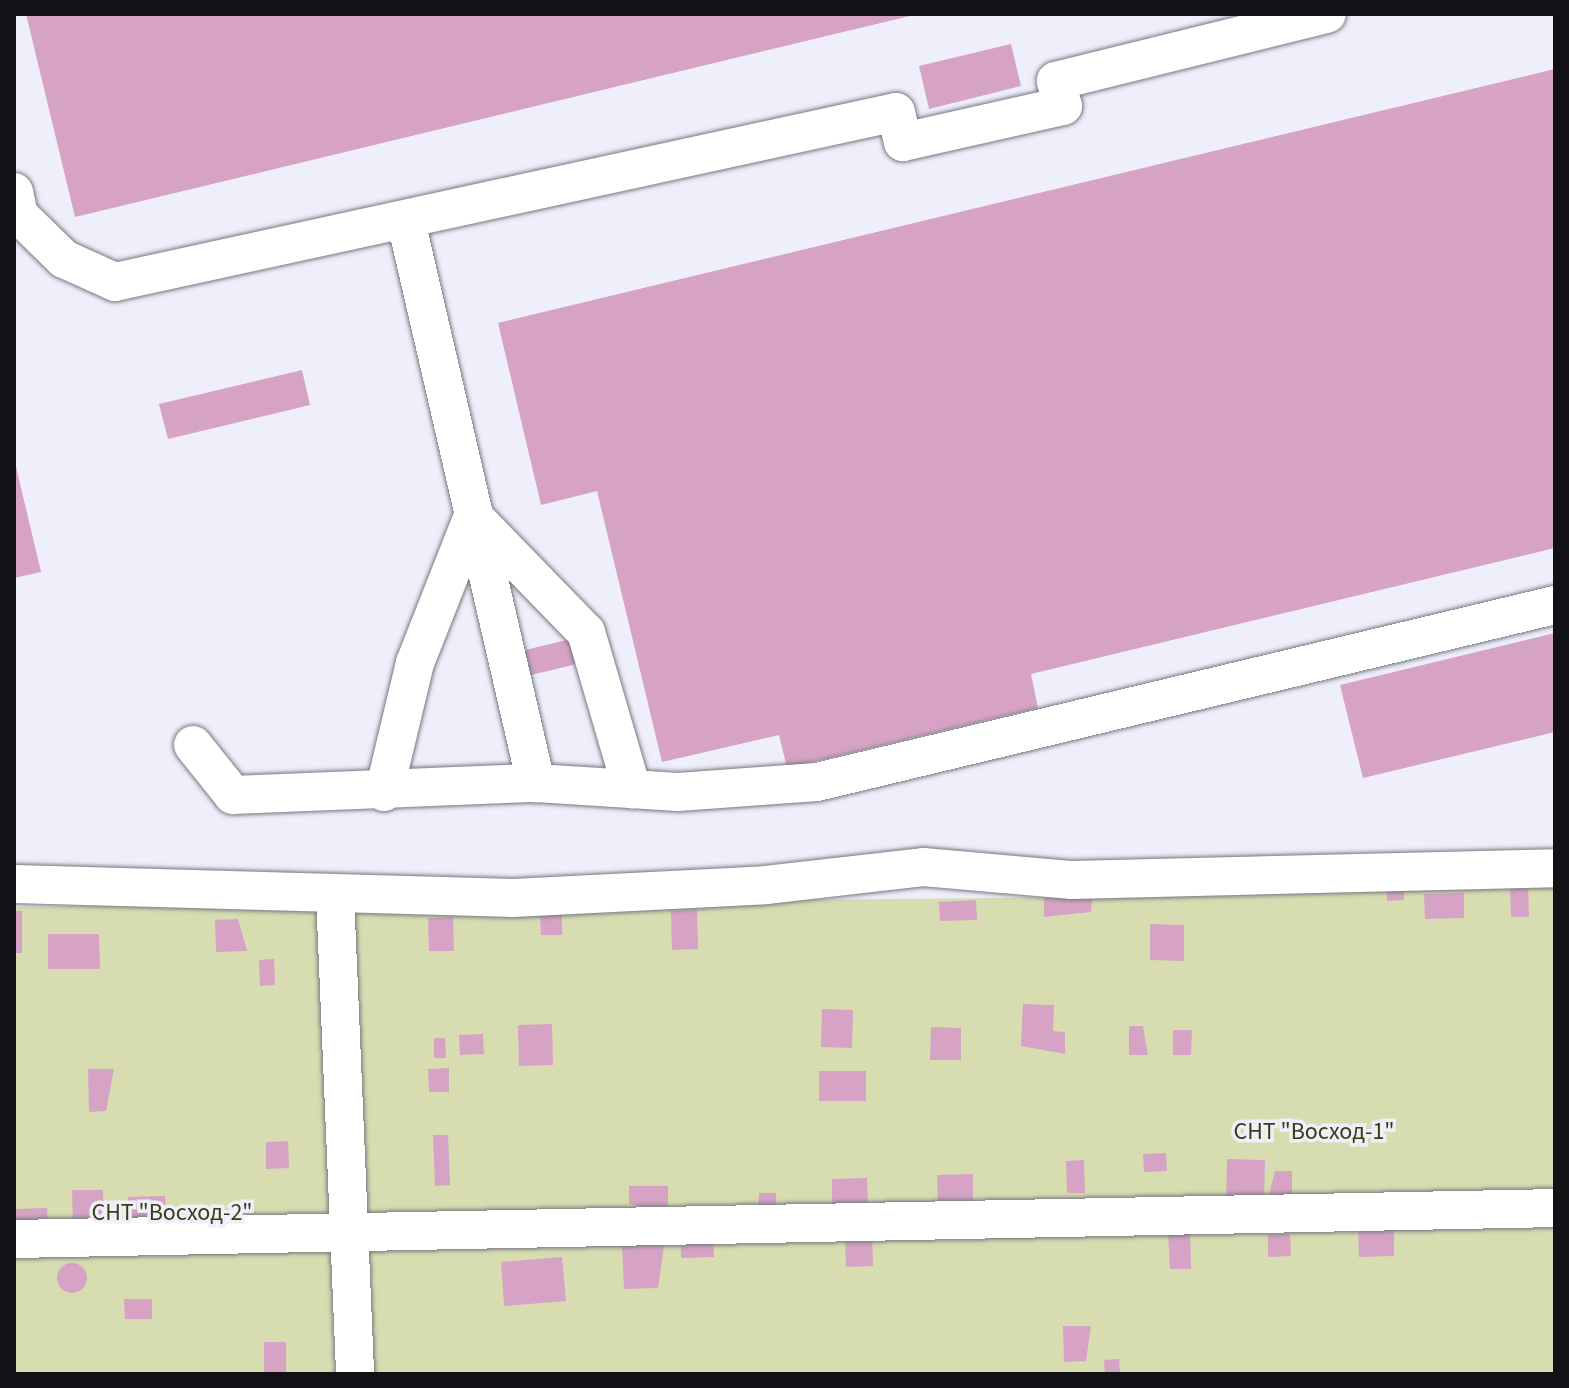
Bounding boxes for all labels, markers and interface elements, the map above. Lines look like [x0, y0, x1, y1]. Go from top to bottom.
park label: СНТ "Восход-1" [1233, 1118, 1395, 1146]
park label: СНТ "Восход-2" [91, 1199, 253, 1227]

